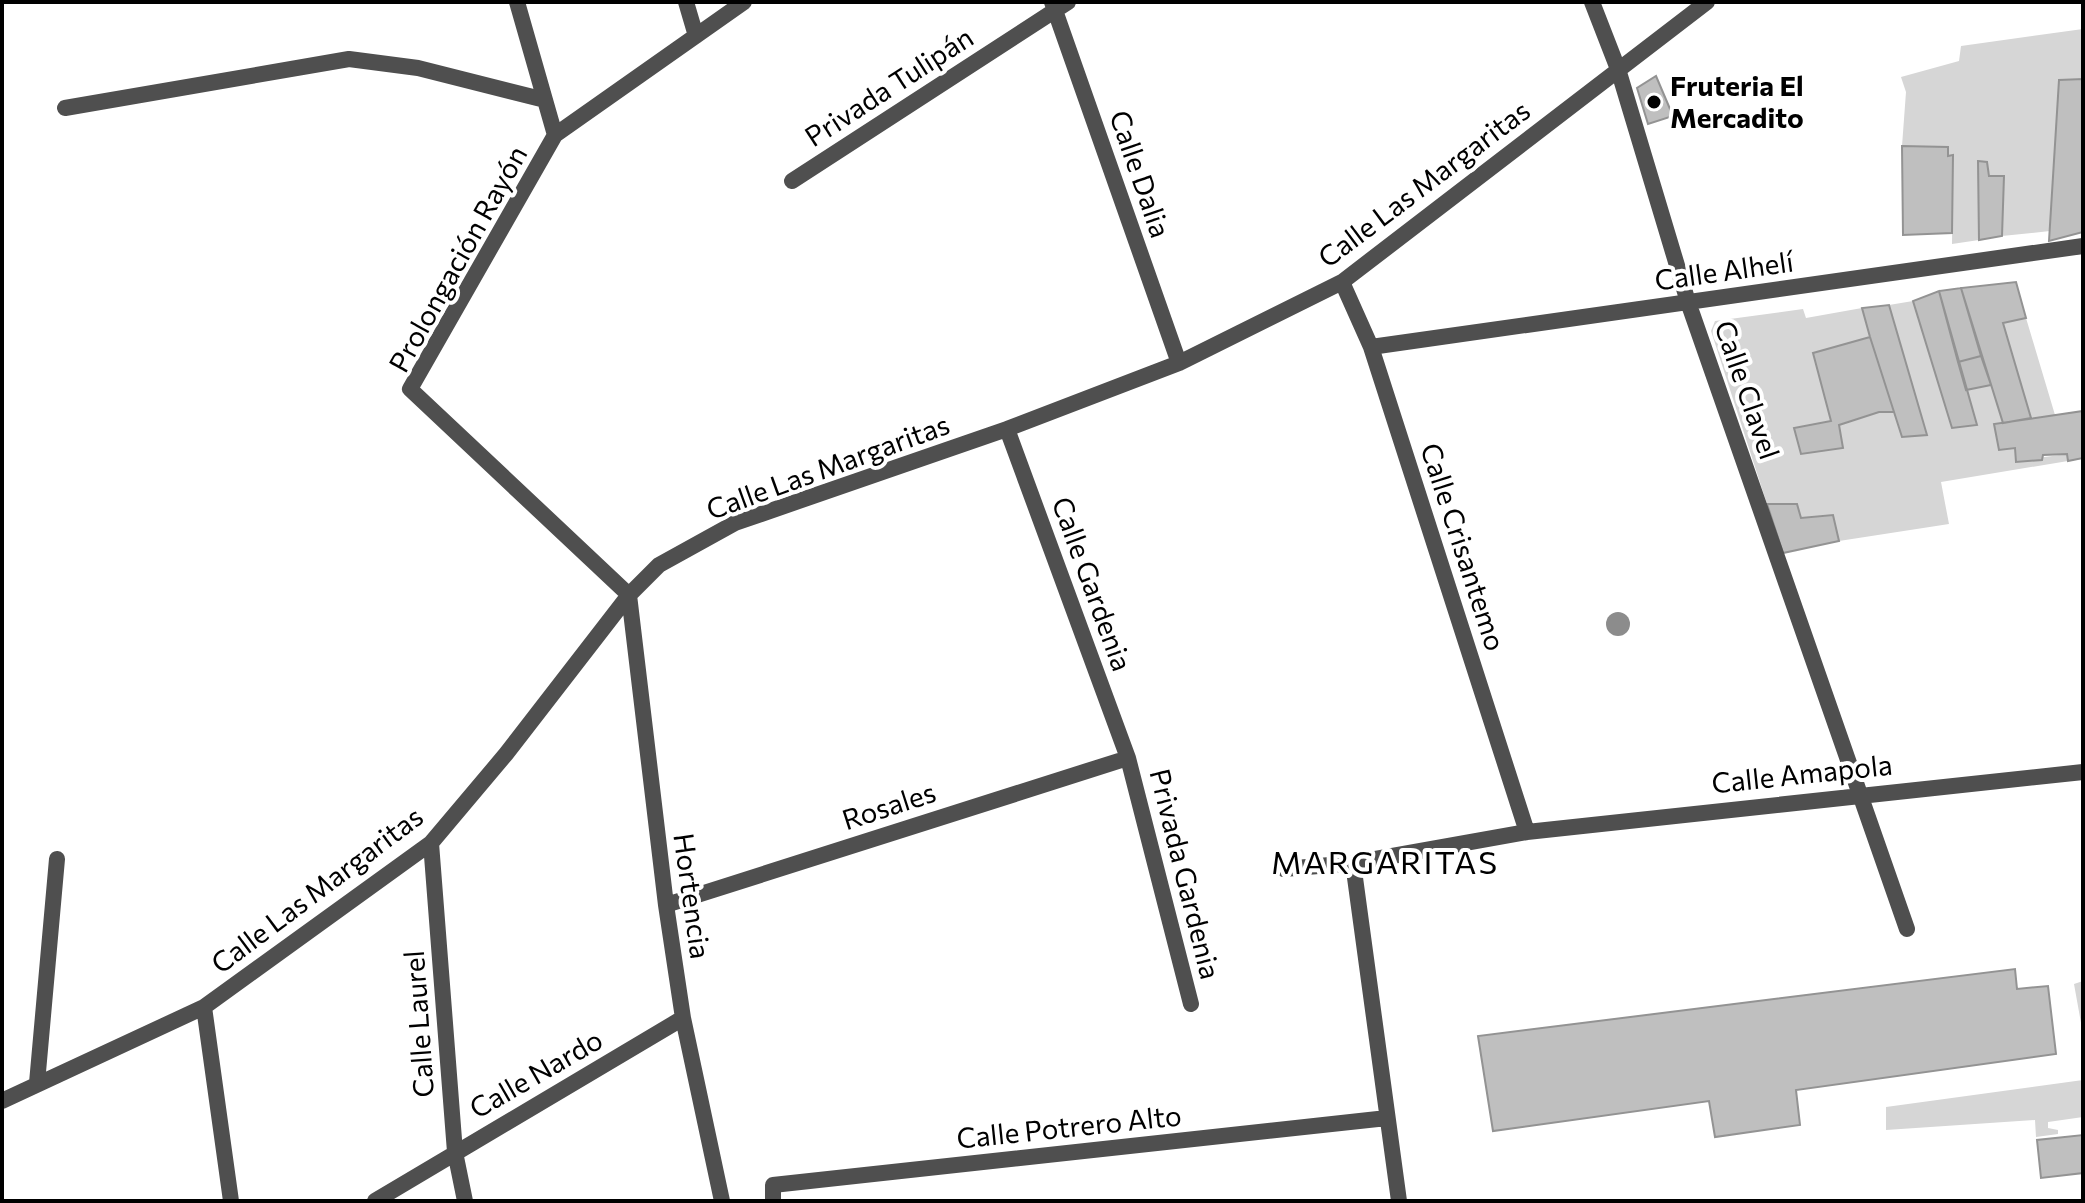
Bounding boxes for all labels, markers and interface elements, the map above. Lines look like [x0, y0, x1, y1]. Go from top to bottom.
street label: Privada Tulipán [798, 19, 979, 153]
place label: Fruteria El Mercadito [1670, 68, 1804, 134]
street label: Calle Las Margaritas [1311, 93, 1536, 274]
marker: Fruteria El Mercadito [1645, 93, 1663, 111]
street label: Calle Dalia [1103, 106, 1179, 242]
street label: Prolongación Rayón [381, 139, 533, 378]
street label: Calle Alhelí [1652, 243, 1796, 297]
street label: Calle Clavel [1708, 316, 1788, 464]
street label: Calle Las Margaritas [701, 406, 954, 526]
street label: Calle Crisantemo [1414, 439, 1514, 655]
street label: Calle Gardenia [1046, 492, 1140, 675]
street label: Calle Amapola [1710, 747, 1894, 799]
street label: Privada Gardenia [1143, 765, 1229, 982]
street label: Rosales [838, 774, 940, 836]
street label: Calle Las Margaritas [204, 799, 429, 980]
street label: Hortencia [667, 831, 719, 961]
district label: MARGARITAS [1271, 841, 1499, 881]
street label: Calle Laurel [396, 950, 440, 1099]
street label: Calle Nardo [463, 1022, 608, 1125]
street label: Calle Potrero Alto [955, 1097, 1183, 1155]

